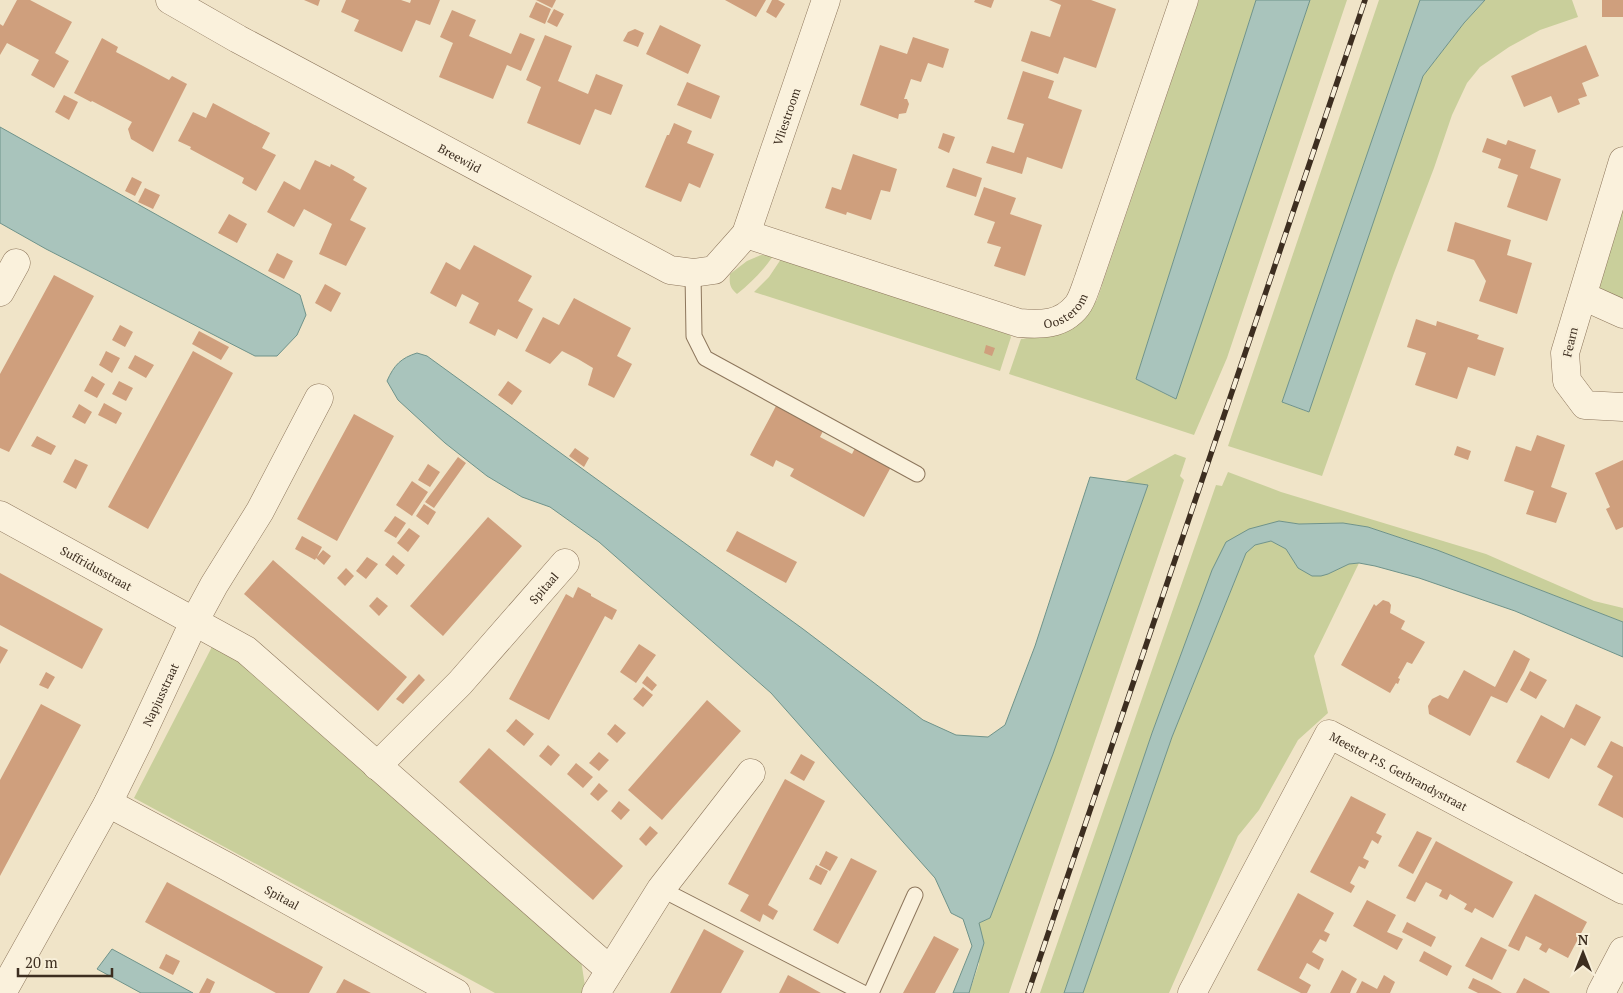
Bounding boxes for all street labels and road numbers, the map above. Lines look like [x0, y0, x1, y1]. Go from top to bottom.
street label: Vliestroom [769, 85, 803, 147]
street label: Breewijd [436, 140, 484, 175]
street label: Oosterom [1042, 290, 1091, 331]
street label: Fearn [1559, 326, 1581, 358]
street label: Suffridusstraat [58, 542, 135, 594]
street label: Spitaal [526, 569, 561, 607]
street label: Napjusstraat [139, 660, 182, 728]
street label: Meester P.S. Gerbrandystraat [1327, 728, 1471, 814]
street label: Spitaal [262, 882, 302, 913]

